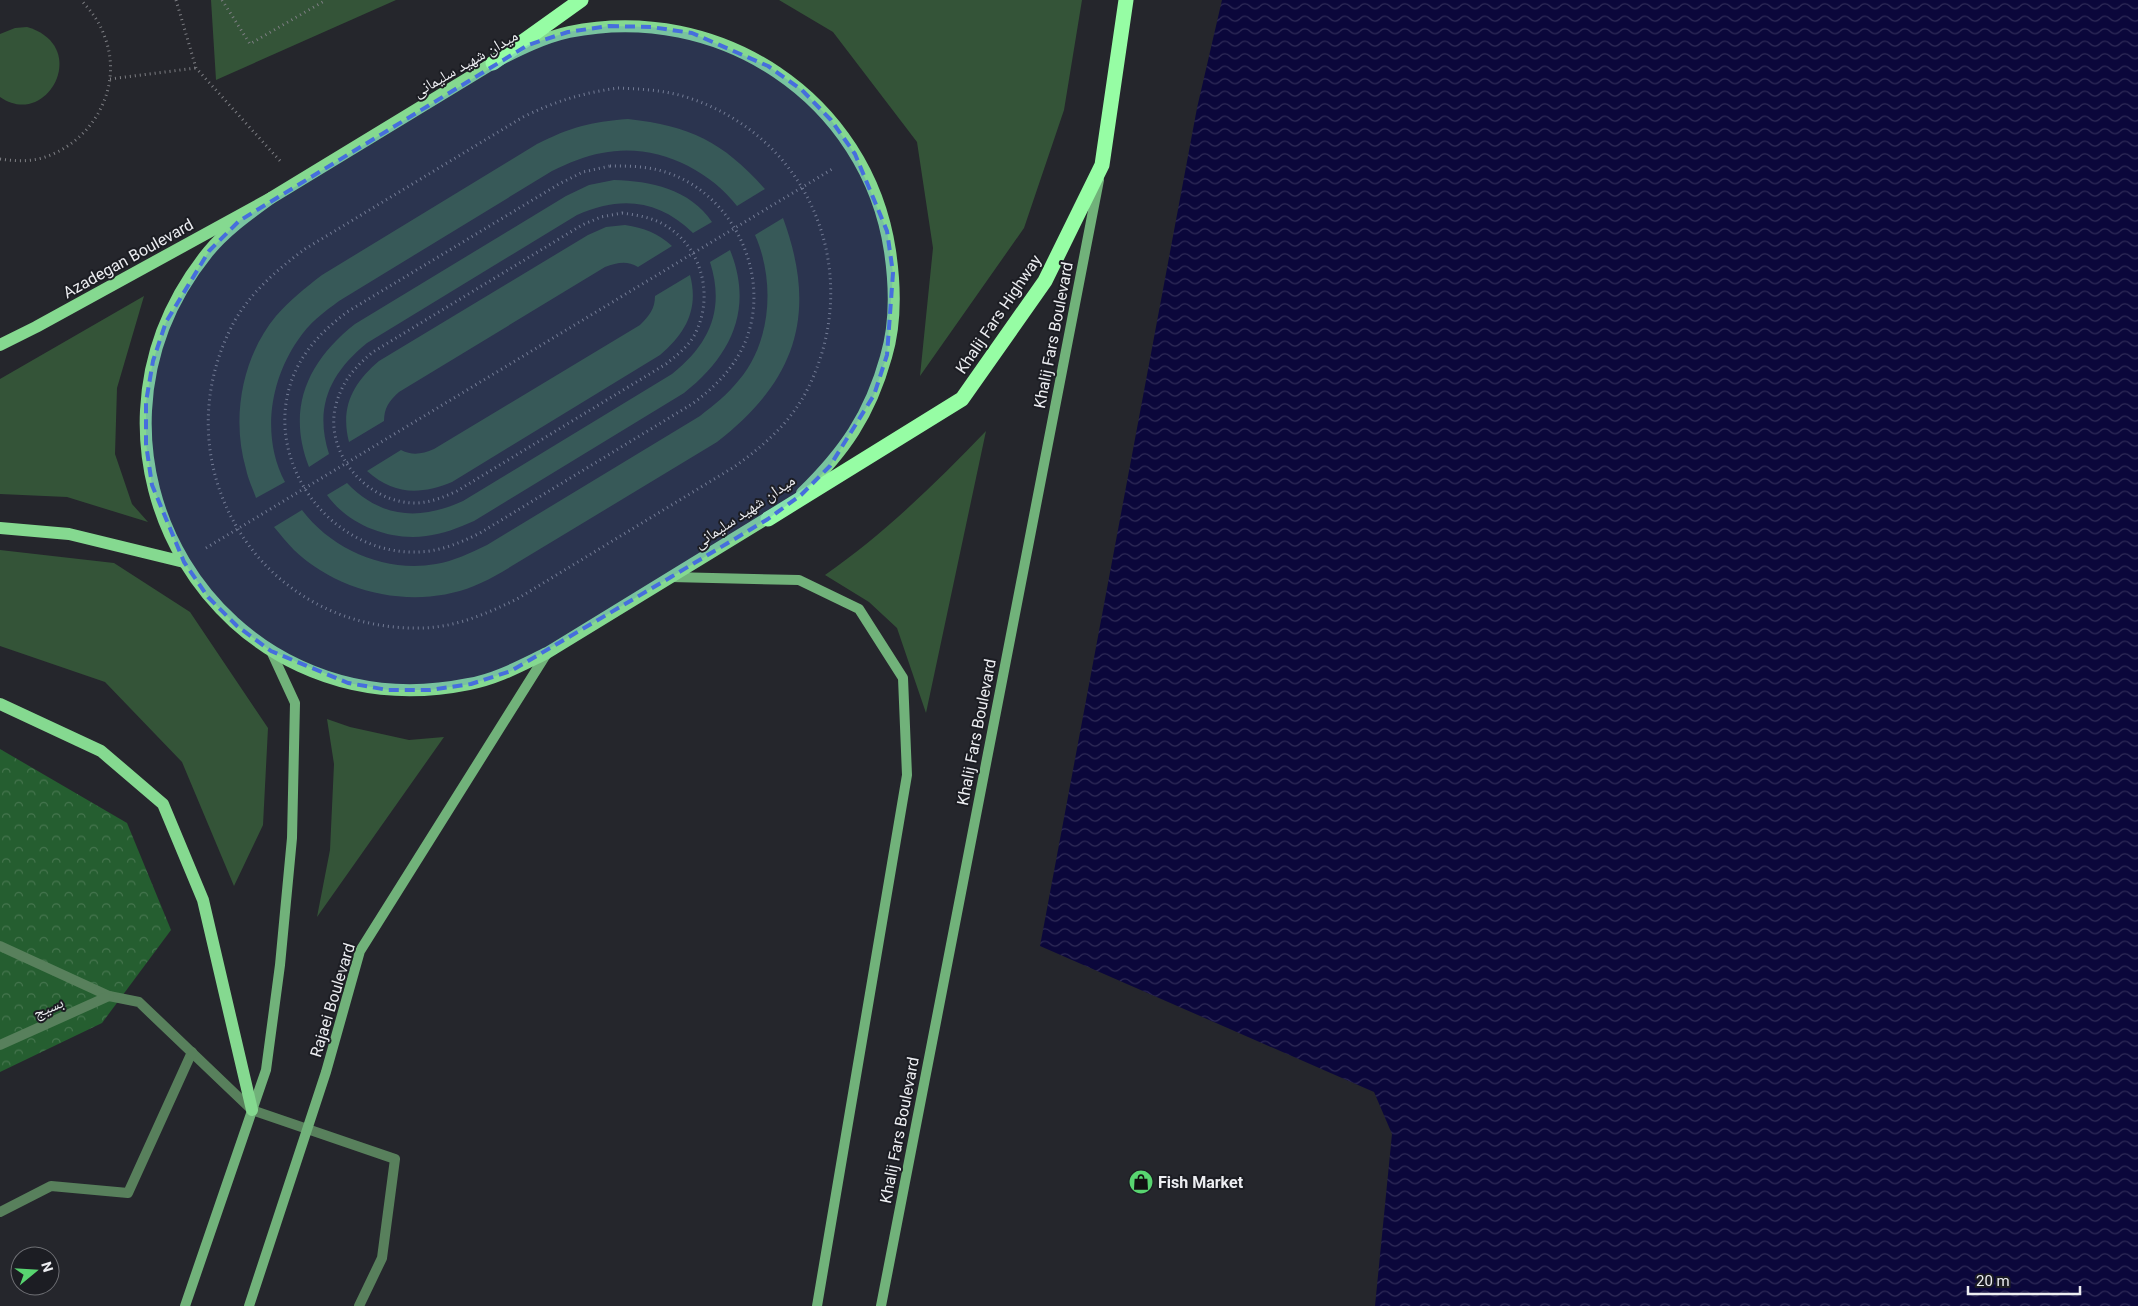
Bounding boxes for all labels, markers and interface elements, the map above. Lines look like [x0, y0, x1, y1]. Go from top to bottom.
street label: میدان شهید سلیمانی [409, 26, 522, 102]
street label: Azadegan Boulevard [60, 215, 197, 302]
street label: Khalij Fars Highway [952, 251, 1045, 377]
street label: Khalij Fars Boulevard [1030, 260, 1077, 410]
street label: میدان شهید سلیمانی [690, 471, 799, 553]
street label: Khalij Fars Boulevard [953, 657, 1000, 807]
street label: Rajaei Boulevard [306, 941, 359, 1059]
street label: بسیج [30, 992, 67, 1023]
street label: Khalij Fars Boulevard [876, 1055, 923, 1205]
shop icon: Fish Market [1128, 1169, 1154, 1195]
place label: Fish Market [1158, 1173, 1244, 1192]
north arrow [10, 1246, 60, 1296]
text: N [38, 1260, 57, 1274]
scale bar [1968, 1264, 2080, 1296]
text: 20 m [1976, 1272, 2010, 1290]

